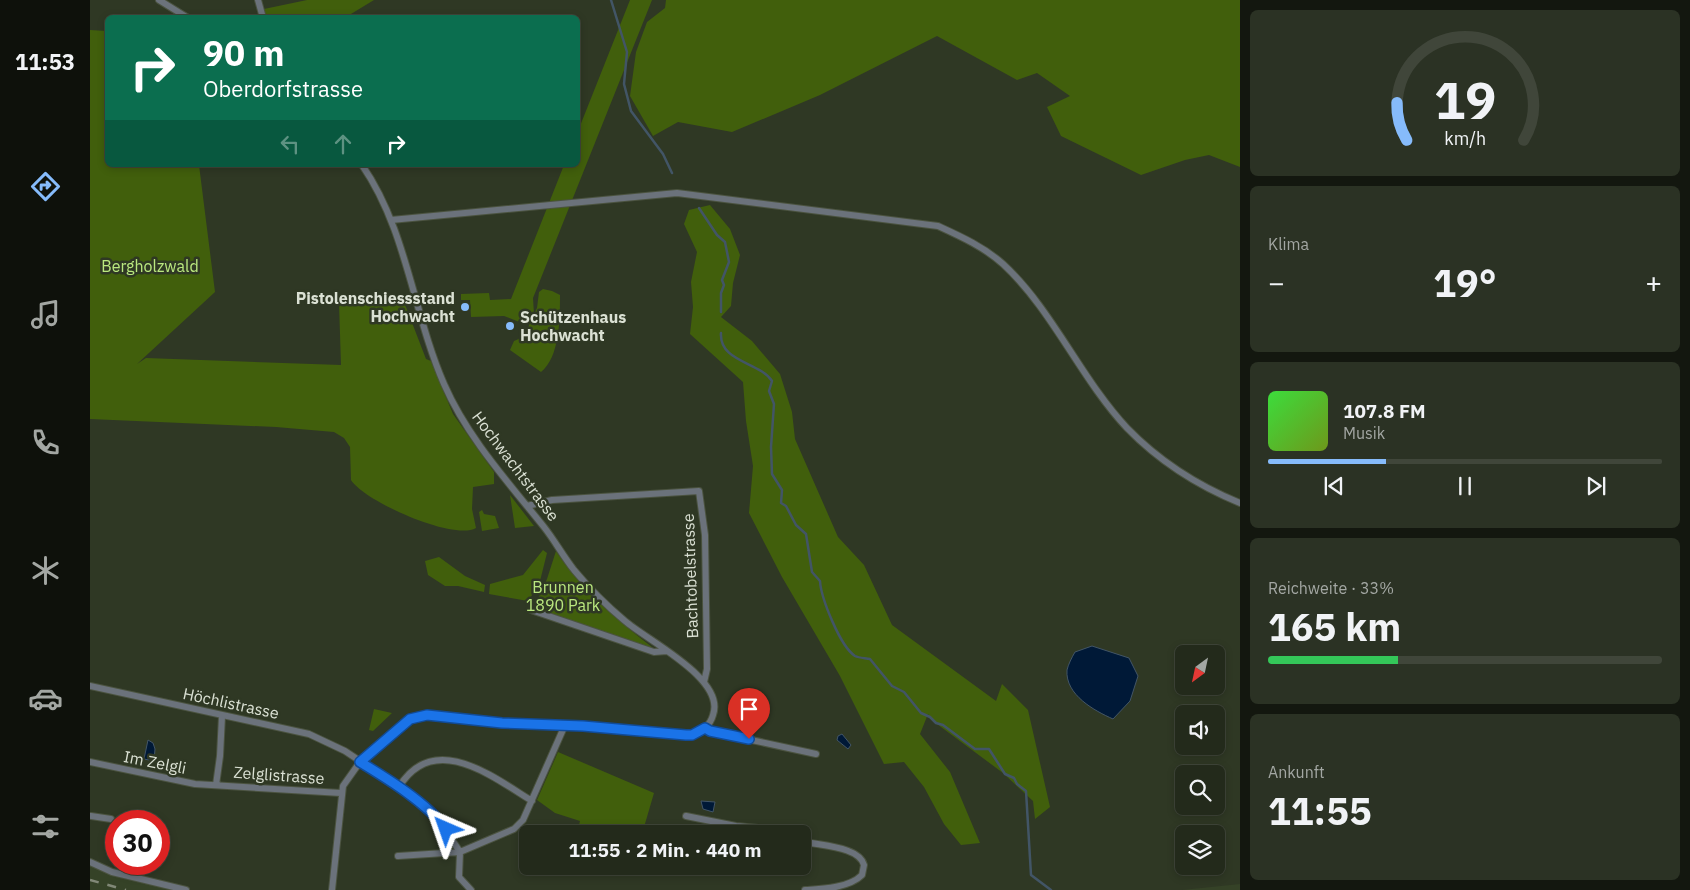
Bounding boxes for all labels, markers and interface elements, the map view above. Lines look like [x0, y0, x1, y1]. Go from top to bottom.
text: 90 m [203, 30, 285, 76]
icon: right [120, 35, 185, 100]
text: 11:53 [15, 47, 75, 76]
text: 19 [1434, 66, 1496, 133]
text: Oberdorfstrasse [203, 74, 363, 103]
text: km/h [1444, 127, 1486, 150]
icon: left [276, 130, 304, 158]
icon: ahead [329, 130, 357, 158]
icon: right [382, 130, 410, 158]
icon: directions [28, 169, 63, 204]
text: Klima [1268, 234, 1309, 254]
park label: Bergholzwald [101, 256, 199, 276]
text: 19° [1433, 258, 1497, 307]
text: − [1268, 264, 1285, 301]
text: + [1645, 264, 1662, 301]
place label: Pistolenschiessstand Hochwacht [296, 288, 455, 326]
icon: music [28, 297, 63, 332]
marker: Pistolenschiessstand Hochwacht [459, 301, 471, 313]
place label: Schützenhaus Hochwacht [520, 307, 626, 345]
marker: Schützenhaus Hochwacht [504, 320, 516, 332]
text: 107.8 FM [1343, 399, 1426, 423]
street label: Hochwachtstrasse [468, 407, 564, 525]
text: Musik [1343, 423, 1385, 443]
icon: phone [28, 425, 63, 460]
icon: previous [1320, 472, 1348, 500]
icon: pause [1451, 472, 1479, 500]
icon: next [1582, 472, 1610, 500]
street label: Bachtobelstrasse [678, 513, 702, 639]
icon: climate [28, 553, 63, 588]
park label: Brunnen 1890 Park [526, 577, 601, 615]
text: Reichweite · 33% [1268, 578, 1394, 598]
text: 165 km [1268, 602, 1401, 651]
north arrow [1175, 645, 1225, 695]
map controls [1175, 645, 1225, 875]
icon: car [28, 681, 63, 716]
street label: Höchlistrasse [181, 683, 281, 723]
pin [728, 688, 770, 739]
icon: arrive [735, 695, 763, 723]
button: sound [1175, 705, 1225, 755]
street label: Im Zelgli [122, 746, 188, 778]
street label: Zelglistrasse [233, 762, 325, 788]
text: Ankunft [1268, 762, 1325, 782]
button: search [1175, 765, 1225, 815]
text: 11:55 [1268, 786, 1372, 835]
position arrow [419, 802, 471, 854]
icon: filters [28, 809, 63, 844]
speed limit sign: 30 [105, 810, 170, 875]
button: layers [1175, 825, 1225, 875]
text: 11:55 · 2 Min. · 440 m [568, 838, 762, 862]

